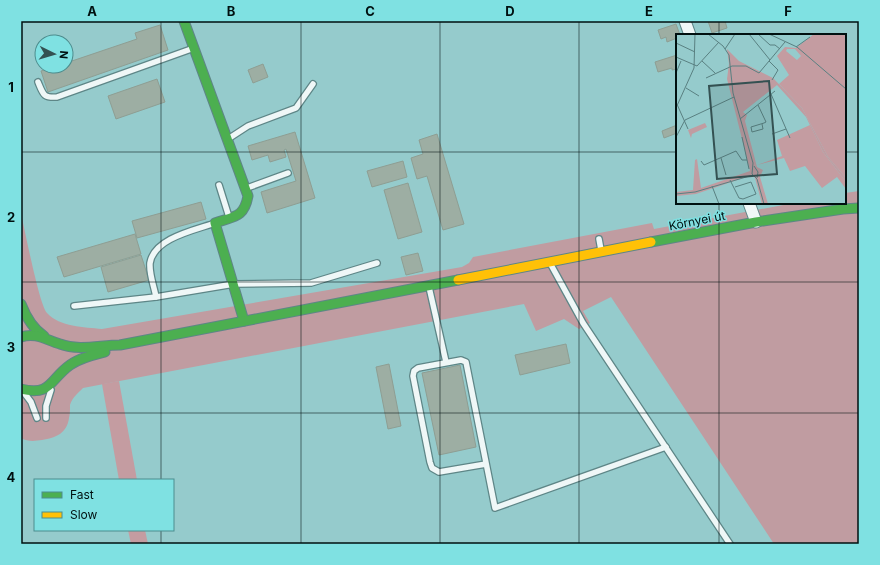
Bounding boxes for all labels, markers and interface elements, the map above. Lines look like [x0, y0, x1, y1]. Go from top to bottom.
text: A [87, 3, 97, 19]
text: B [227, 3, 236, 19]
text: C [365, 3, 375, 19]
text: D [505, 3, 515, 19]
text: E [645, 3, 653, 19]
text: F [784, 3, 792, 19]
north arrow [34, 34, 74, 74]
inset map [676, 34, 846, 204]
text: N [57, 50, 71, 60]
text: 1 [8, 79, 14, 95]
street label: Környei út [667, 208, 726, 233]
text: 2 [7, 209, 15, 225]
text: 3 [7, 339, 15, 355]
text: 4 [7, 469, 16, 485]
legend [34, 479, 174, 531]
text: Fast [70, 487, 94, 502]
text: Slow [70, 507, 98, 522]

